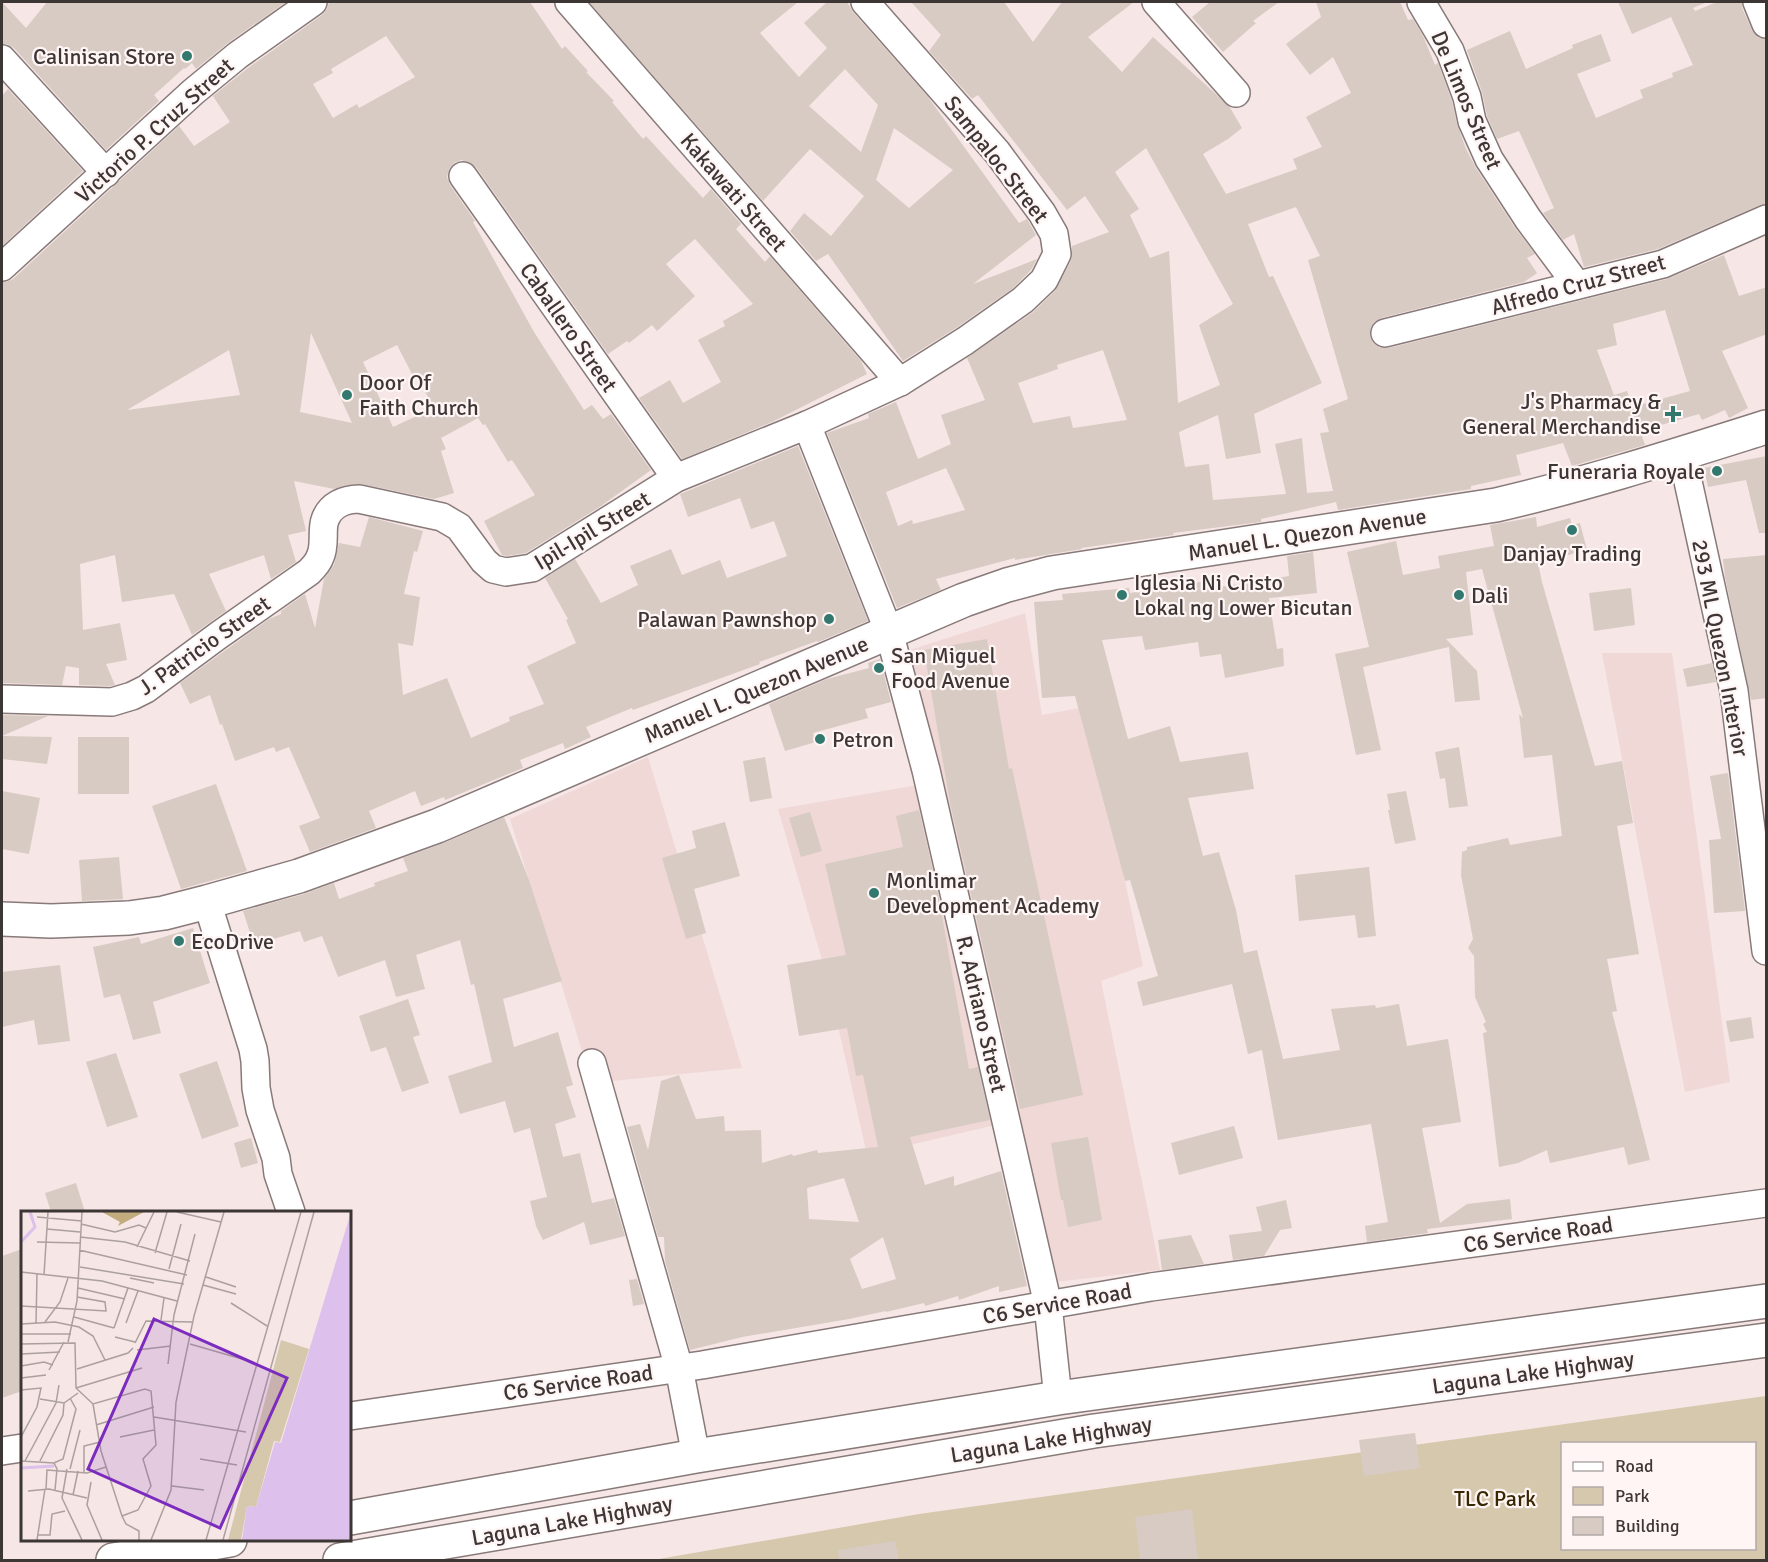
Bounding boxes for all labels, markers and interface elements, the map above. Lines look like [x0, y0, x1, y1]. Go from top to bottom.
street label: De Limos Street [1425, 27, 1508, 174]
place label: Calinisan Store [33, 43, 175, 70]
marker: Calinisan Store [180, 49, 194, 63]
street label: Victorio P. Cruz Street [69, 52, 239, 209]
street label: Sampaloc Street [939, 90, 1055, 229]
street label: Kakawati Street [675, 127, 793, 258]
street label: Alfredo Cruz Street [1488, 248, 1669, 321]
street label: Caballero Street [514, 257, 623, 397]
place label: Door Of Faith Church [359, 369, 479, 421]
marker: Door Of Faith Church [340, 388, 354, 402]
place label: J's Pharmacy & General Merchandise [1462, 388, 1661, 440]
marker: J's Pharmacy & General Merchandise [1666, 407, 1680, 421]
place label: Funeraria Royale [1547, 458, 1705, 485]
marker: Funeraria Royale [1710, 464, 1724, 478]
street label: Ipil-Ipil Street [529, 485, 655, 576]
street label: Manuel L. Quezon Avenue [1186, 502, 1428, 567]
marker: Danjay Trading [1565, 523, 1579, 537]
street label: 293 ML Quezon Interior [1686, 537, 1755, 759]
place label: Danjay Trading [1502, 540, 1642, 567]
place label: Iglesia Ni Cristo Lokal ng Lower Bicutan [1134, 569, 1353, 621]
place label: Dali [1471, 582, 1509, 609]
marker: Iglesia Ni Cristo Lokal ng Lower Bicutan [1115, 588, 1129, 602]
marker: Dali [1452, 588, 1466, 602]
street label: J. Patricio Street [133, 590, 276, 701]
place label: Palawan Pawnshop [637, 606, 817, 633]
marker: Palawan Pawnshop [822, 612, 836, 626]
street label: Manuel L. Quezon Avenue [640, 630, 872, 749]
place label: San Miguel Food Avenue [891, 642, 1010, 694]
marker: San Miguel Food Avenue [872, 661, 886, 675]
place label: Petron [832, 726, 894, 753]
marker: Petron [813, 732, 827, 746]
place label: Monlimar Development Academy [886, 867, 1100, 919]
marker: Monlimar Development Academy [867, 886, 881, 900]
place label: EcoDrive [191, 928, 274, 955]
street label: R. Adriano Street [950, 933, 1013, 1095]
marker: EcoDrive [172, 934, 186, 948]
inset map [21, 1211, 351, 1541]
street label: C6 Service Road [1461, 1211, 1615, 1258]
street label: C6 Service Road [980, 1277, 1134, 1330]
street label: Laguna Lake Highway [1430, 1345, 1637, 1400]
street label: C6 Service Road [501, 1359, 655, 1406]
street label: Laguna Lake Highway [948, 1410, 1155, 1469]
legend [1561, 1442, 1756, 1550]
text: Road [1615, 1455, 1654, 1477]
park label: TLC Park [1454, 1485, 1536, 1512]
text: Park [1615, 1485, 1650, 1507]
street label: Laguna Lake Highway [469, 1489, 675, 1551]
text: Building [1615, 1515, 1679, 1537]

